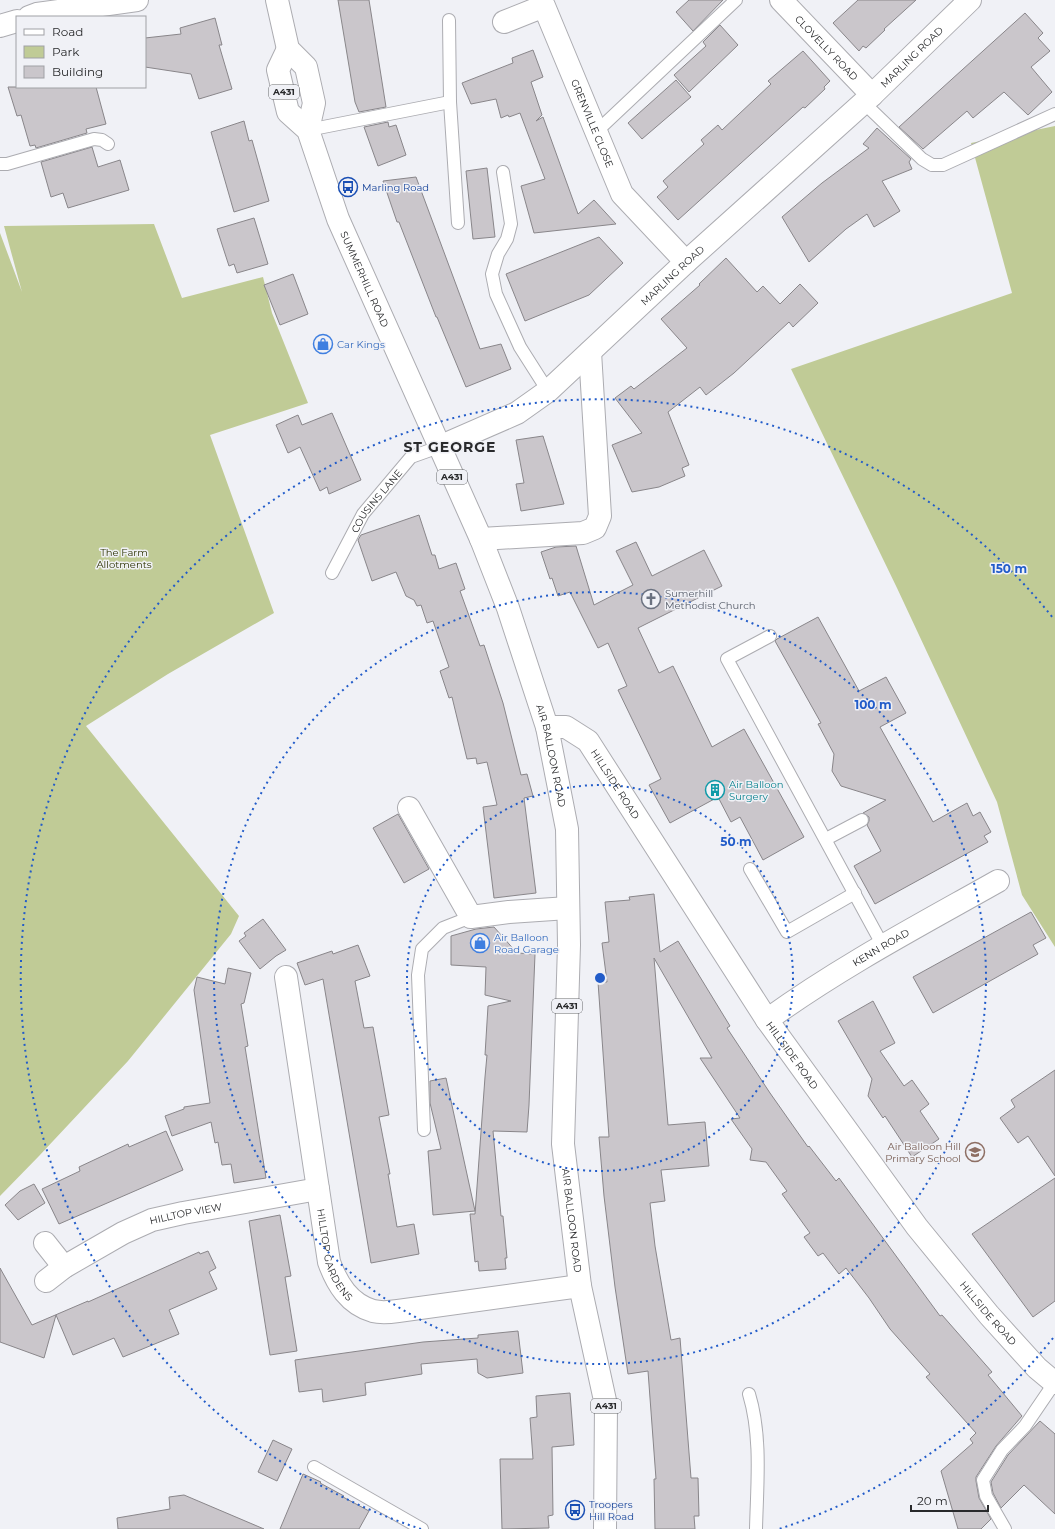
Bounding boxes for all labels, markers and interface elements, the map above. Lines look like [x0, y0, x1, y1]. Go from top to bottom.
street label: CLOVELLY ROAD [792, 13, 861, 83]
legend [16, 16, 146, 88]
text: Road [52, 24, 83, 39]
street label: MARLING ROAD [878, 24, 946, 90]
text: Park [52, 44, 80, 59]
text: Building [52, 64, 103, 79]
street label: GRENVILLE CLOSE [568, 77, 616, 170]
road number: A431 [269, 85, 299, 99]
bus stop icon: Marling Road [337, 176, 359, 198]
place label: Marling Road [362, 181, 429, 194]
street label: SUMMERHILL ROAD [337, 229, 391, 329]
street label: MARLING ROAD [638, 243, 707, 308]
shop icon: Car Kings [312, 333, 334, 355]
place label: Car Kings [337, 338, 385, 351]
district label: ST GEORGE [404, 438, 496, 456]
street label: COUSINS LANE [348, 466, 405, 535]
road number: A431 [437, 470, 467, 484]
park label: The Farm Allotments [96, 546, 152, 571]
text: 150 m [991, 561, 1027, 576]
place label: Sumerhill Methodist Church [665, 587, 755, 612]
church icon: Sumerhill Methodist Church [640, 588, 662, 610]
text: 100 m [855, 697, 891, 712]
street label: AIR BALLOON ROAD [533, 703, 569, 808]
street label: HILLSIDE ROAD [588, 747, 642, 822]
place label: Air Balloon Surgery [729, 778, 784, 803]
building icon: Air Balloon Surgery [704, 779, 726, 801]
text: 50 m [720, 834, 752, 849]
street label: KENN ROAD [850, 926, 912, 969]
place label: Air Balloon Road Garage [494, 931, 559, 956]
shop icon: Air Balloon Road Garage [469, 932, 491, 954]
centre of rings [593, 971, 607, 985]
road number: A431 [552, 999, 582, 1013]
street label: HILLSIDE ROAD [763, 1019, 821, 1092]
place label: Air Balloon Hill Primary School [885, 1140, 961, 1165]
school or university icon: Air Balloon Hill Primary School [964, 1141, 986, 1163]
street label: AIR BALLOON ROAD [559, 1168, 584, 1273]
street label: HILLTOP VIEW [148, 1200, 223, 1227]
street label: HILLTOP GARDENS [314, 1208, 356, 1304]
street label: HILLSIDE ROAD [957, 1279, 1019, 1348]
road number: A431 [591, 1399, 621, 1413]
scale bar [911, 1487, 988, 1513]
text: 20 m [917, 1493, 948, 1508]
place label: Troopers Hill Road [589, 1498, 634, 1523]
bus stop icon: Troopers Hill Road [564, 1499, 586, 1521]

